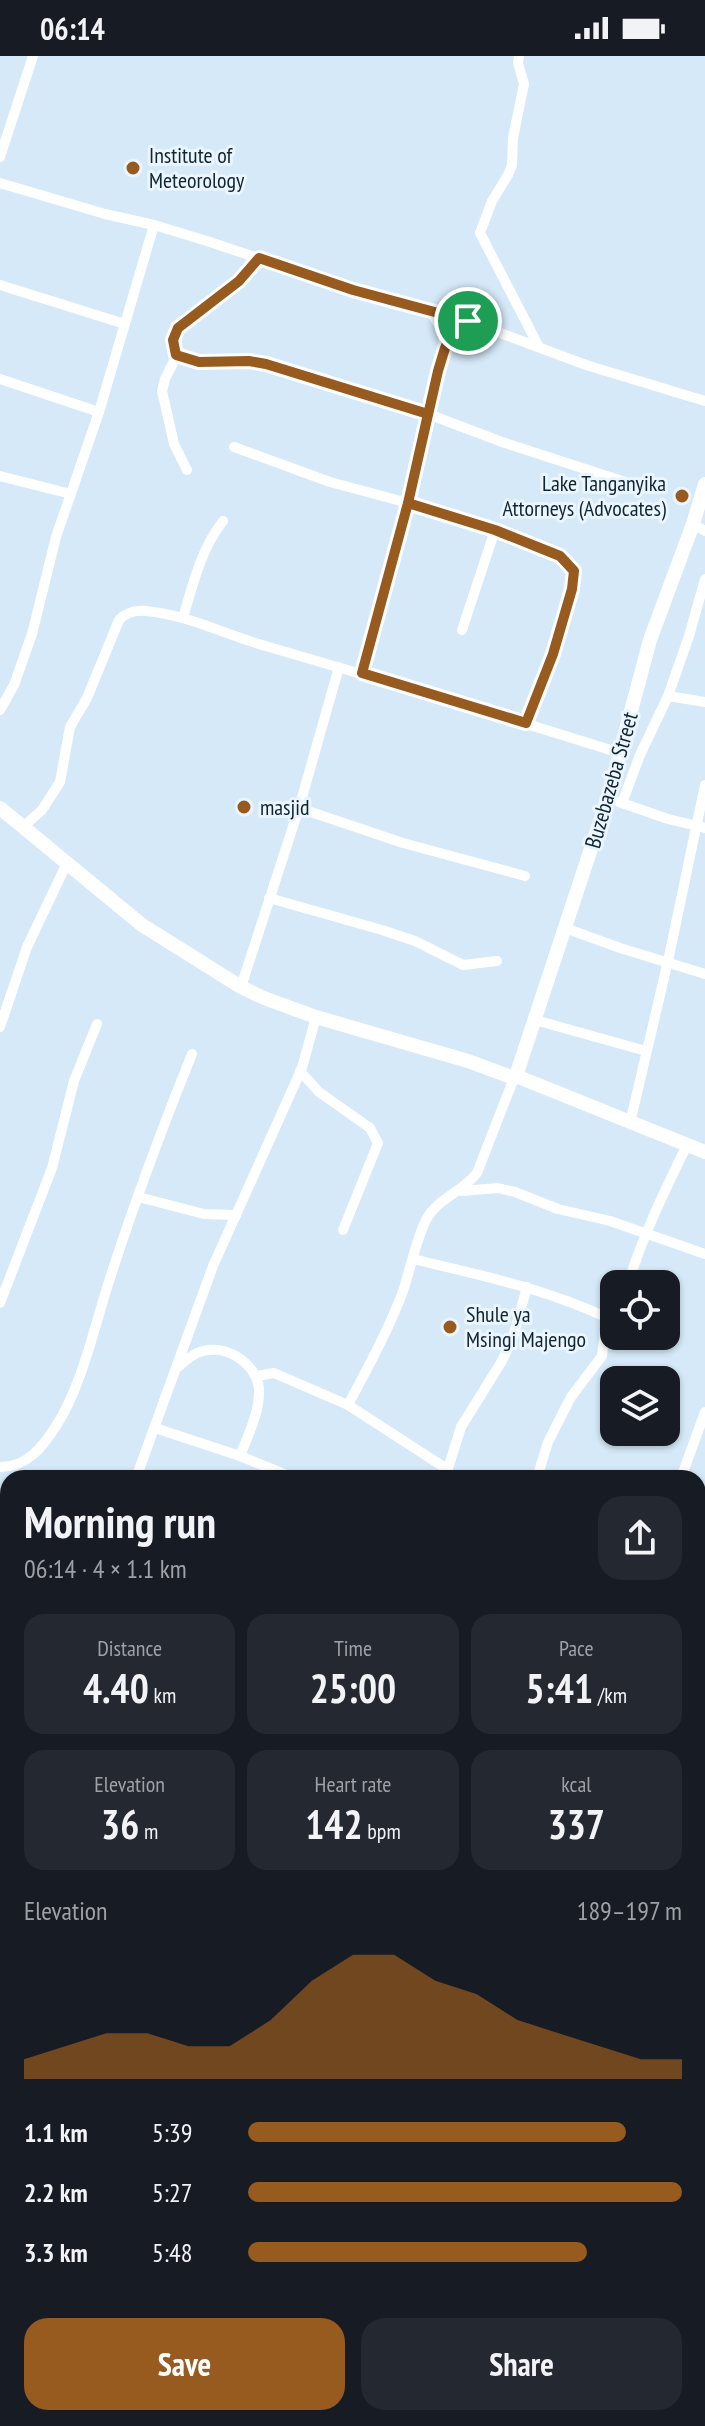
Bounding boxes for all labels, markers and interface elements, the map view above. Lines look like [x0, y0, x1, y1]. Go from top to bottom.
text: 06:14 [40, 9, 105, 48]
place label: Institute of Meteorology [149, 141, 245, 194]
marker: Institute of Meteorology [124, 159, 142, 177]
pin [434, 287, 502, 355]
icon: arrive [446, 299, 490, 343]
place label: Lake Tanganyika Attorneys (Advocates) [502, 469, 667, 522]
marker: Lake Tanganyika Attorneys (Advocates) [673, 487, 691, 505]
street label: Buzebazeba Street [578, 709, 644, 851]
place label: masjid [260, 793, 310, 821]
marker: masjid [235, 798, 253, 816]
map controls [600, 1270, 680, 1446]
button: locate [600, 1270, 680, 1350]
place label: Shule ya Msingi Majengo [466, 1300, 586, 1353]
marker: Shule ya Msingi Majengo [441, 1318, 459, 1336]
button: layers [600, 1366, 680, 1446]
text: Morning run [24, 1493, 216, 1550]
button: share [598, 1496, 682, 1580]
text: 06:14 · 4 × 1.1 km [24, 1552, 187, 1585]
text: Distance [97, 1634, 162, 1662]
text: Time [334, 1634, 372, 1662]
text: Pace [559, 1634, 594, 1662]
text: 4.40 [83, 1662, 149, 1714]
text: 25:00 [310, 1662, 396, 1714]
text: 5:41 [526, 1662, 593, 1714]
text: km [149, 1681, 176, 1709]
text: /km [593, 1681, 627, 1709]
text: Elevation [94, 1770, 165, 1798]
text: Heart rate [315, 1770, 391, 1798]
text: kcal [561, 1770, 591, 1798]
text: 36 [101, 1798, 139, 1850]
text: 142 [305, 1798, 363, 1850]
text: 337 [548, 1798, 605, 1850]
text: m [139, 1817, 158, 1845]
text: bpm [363, 1817, 401, 1845]
text: Elevation [24, 1894, 107, 1927]
text: 189–197 m [577, 1894, 682, 1927]
text: 1.1 km [24, 2116, 88, 2149]
text: 5:39 [152, 2116, 192, 2149]
text: 2.2 km [24, 2176, 88, 2209]
text: 5:27 [152, 2176, 192, 2209]
text: 3.3 km [24, 2236, 88, 2269]
text: 5:48 [152, 2236, 192, 2269]
button: Save [24, 2318, 345, 2410]
button: Share [361, 2318, 682, 2410]

